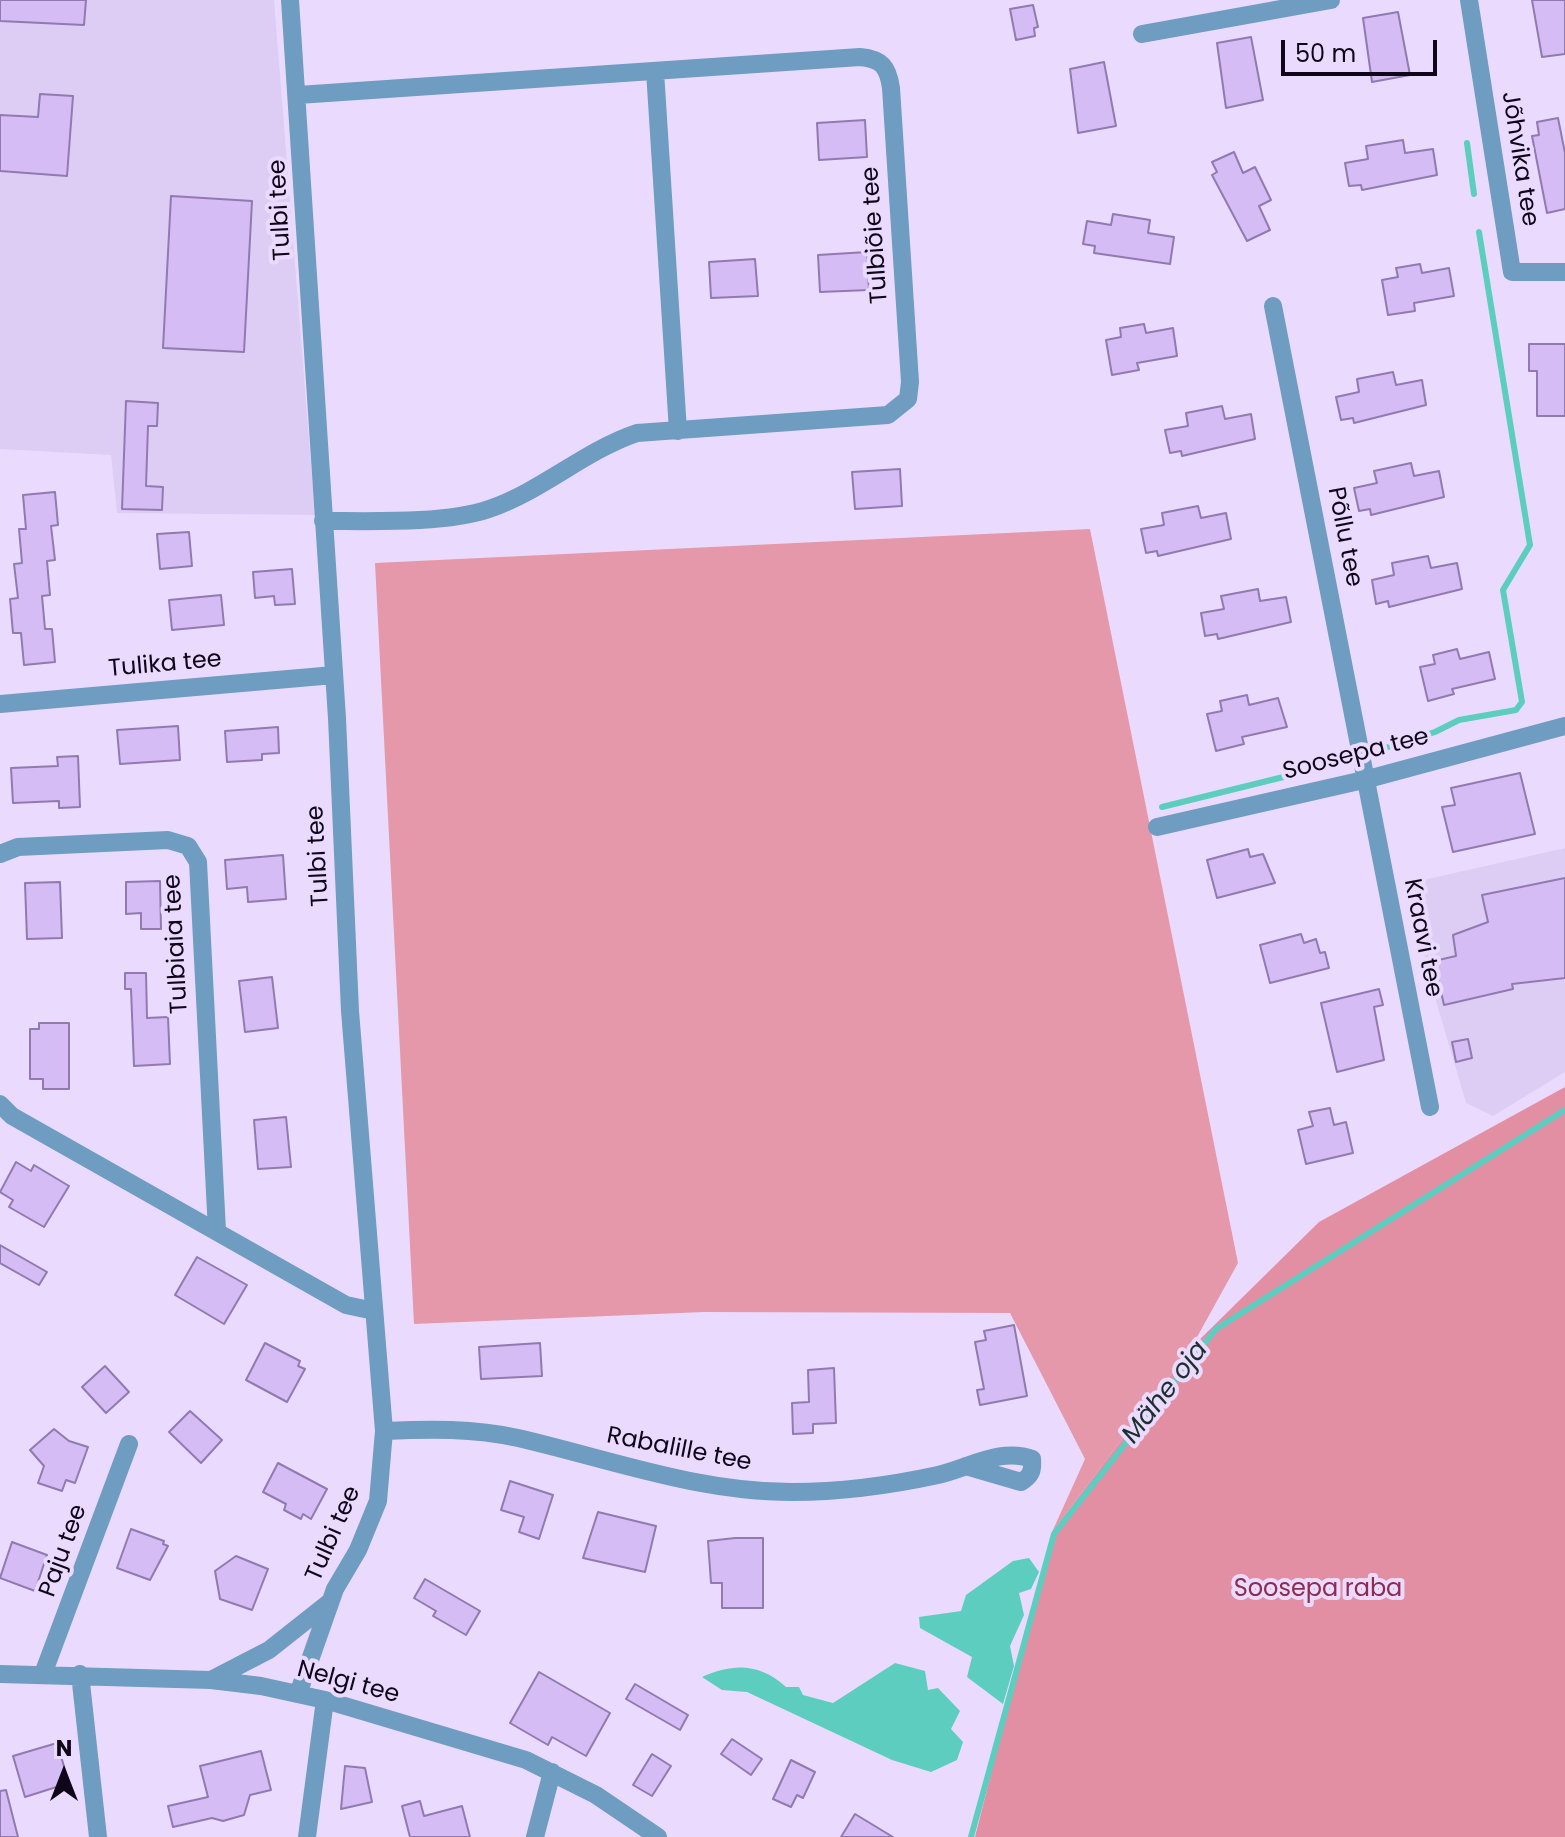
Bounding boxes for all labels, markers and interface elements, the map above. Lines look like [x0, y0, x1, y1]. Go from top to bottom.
scale bar [1285, 24, 1441, 74]
text: 50 m [1295, 37, 1356, 70]
street label: Jõhvika tee [1494, 89, 1544, 229]
street label: Tulbi tee [264, 159, 298, 261]
street label: Tulbiõie tee [857, 165, 895, 305]
street label: Põllu tee [1320, 485, 1368, 589]
street label: Tulika tee [107, 646, 223, 684]
street label: Soosepa tee [1280, 723, 1432, 787]
street label: Tulbi tee [302, 805, 336, 907]
street label: Tulbiaia tee [159, 874, 195, 1014]
street label: Kraavi tee [1396, 876, 1448, 1000]
water label: Mähe oja [1116, 1336, 1216, 1450]
street label: Rabalille tee [604, 1422, 754, 1478]
street label: Tulbi tee [300, 1482, 368, 1586]
street label: Paju tee [34, 1501, 94, 1601]
park label: Soosepa raba [1234, 1576, 1402, 1604]
street label: Nelgi tee [294, 1656, 402, 1710]
north arrow [24, 1733, 104, 1813]
text: N [56, 1733, 72, 1764]

